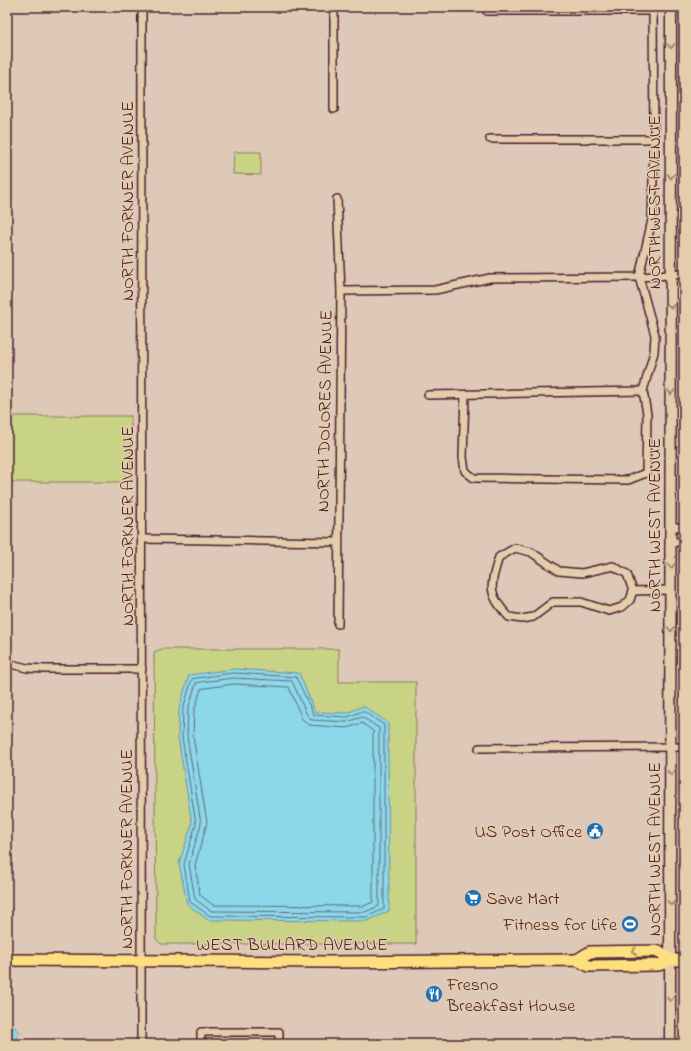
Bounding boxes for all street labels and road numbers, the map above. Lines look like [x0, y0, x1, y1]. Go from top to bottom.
street label: NORTH FORKNER AVENUE [116, 101, 142, 301]
street label: NORTH WEST AVENUE [643, 115, 669, 289]
street label: NORTH DOLORES AVENUE [311, 310, 341, 512]
street label: NORTH FORKNER AVENUE [116, 426, 142, 626]
street label: NORTH WEST AVENUE [643, 438, 669, 612]
street label: NORTH FORKNER AVENUE [115, 749, 141, 949]
street label: NORTH WEST AVENUE [643, 762, 669, 936]
street label: WEST BULLARD AVENUE [196, 933, 388, 959]

